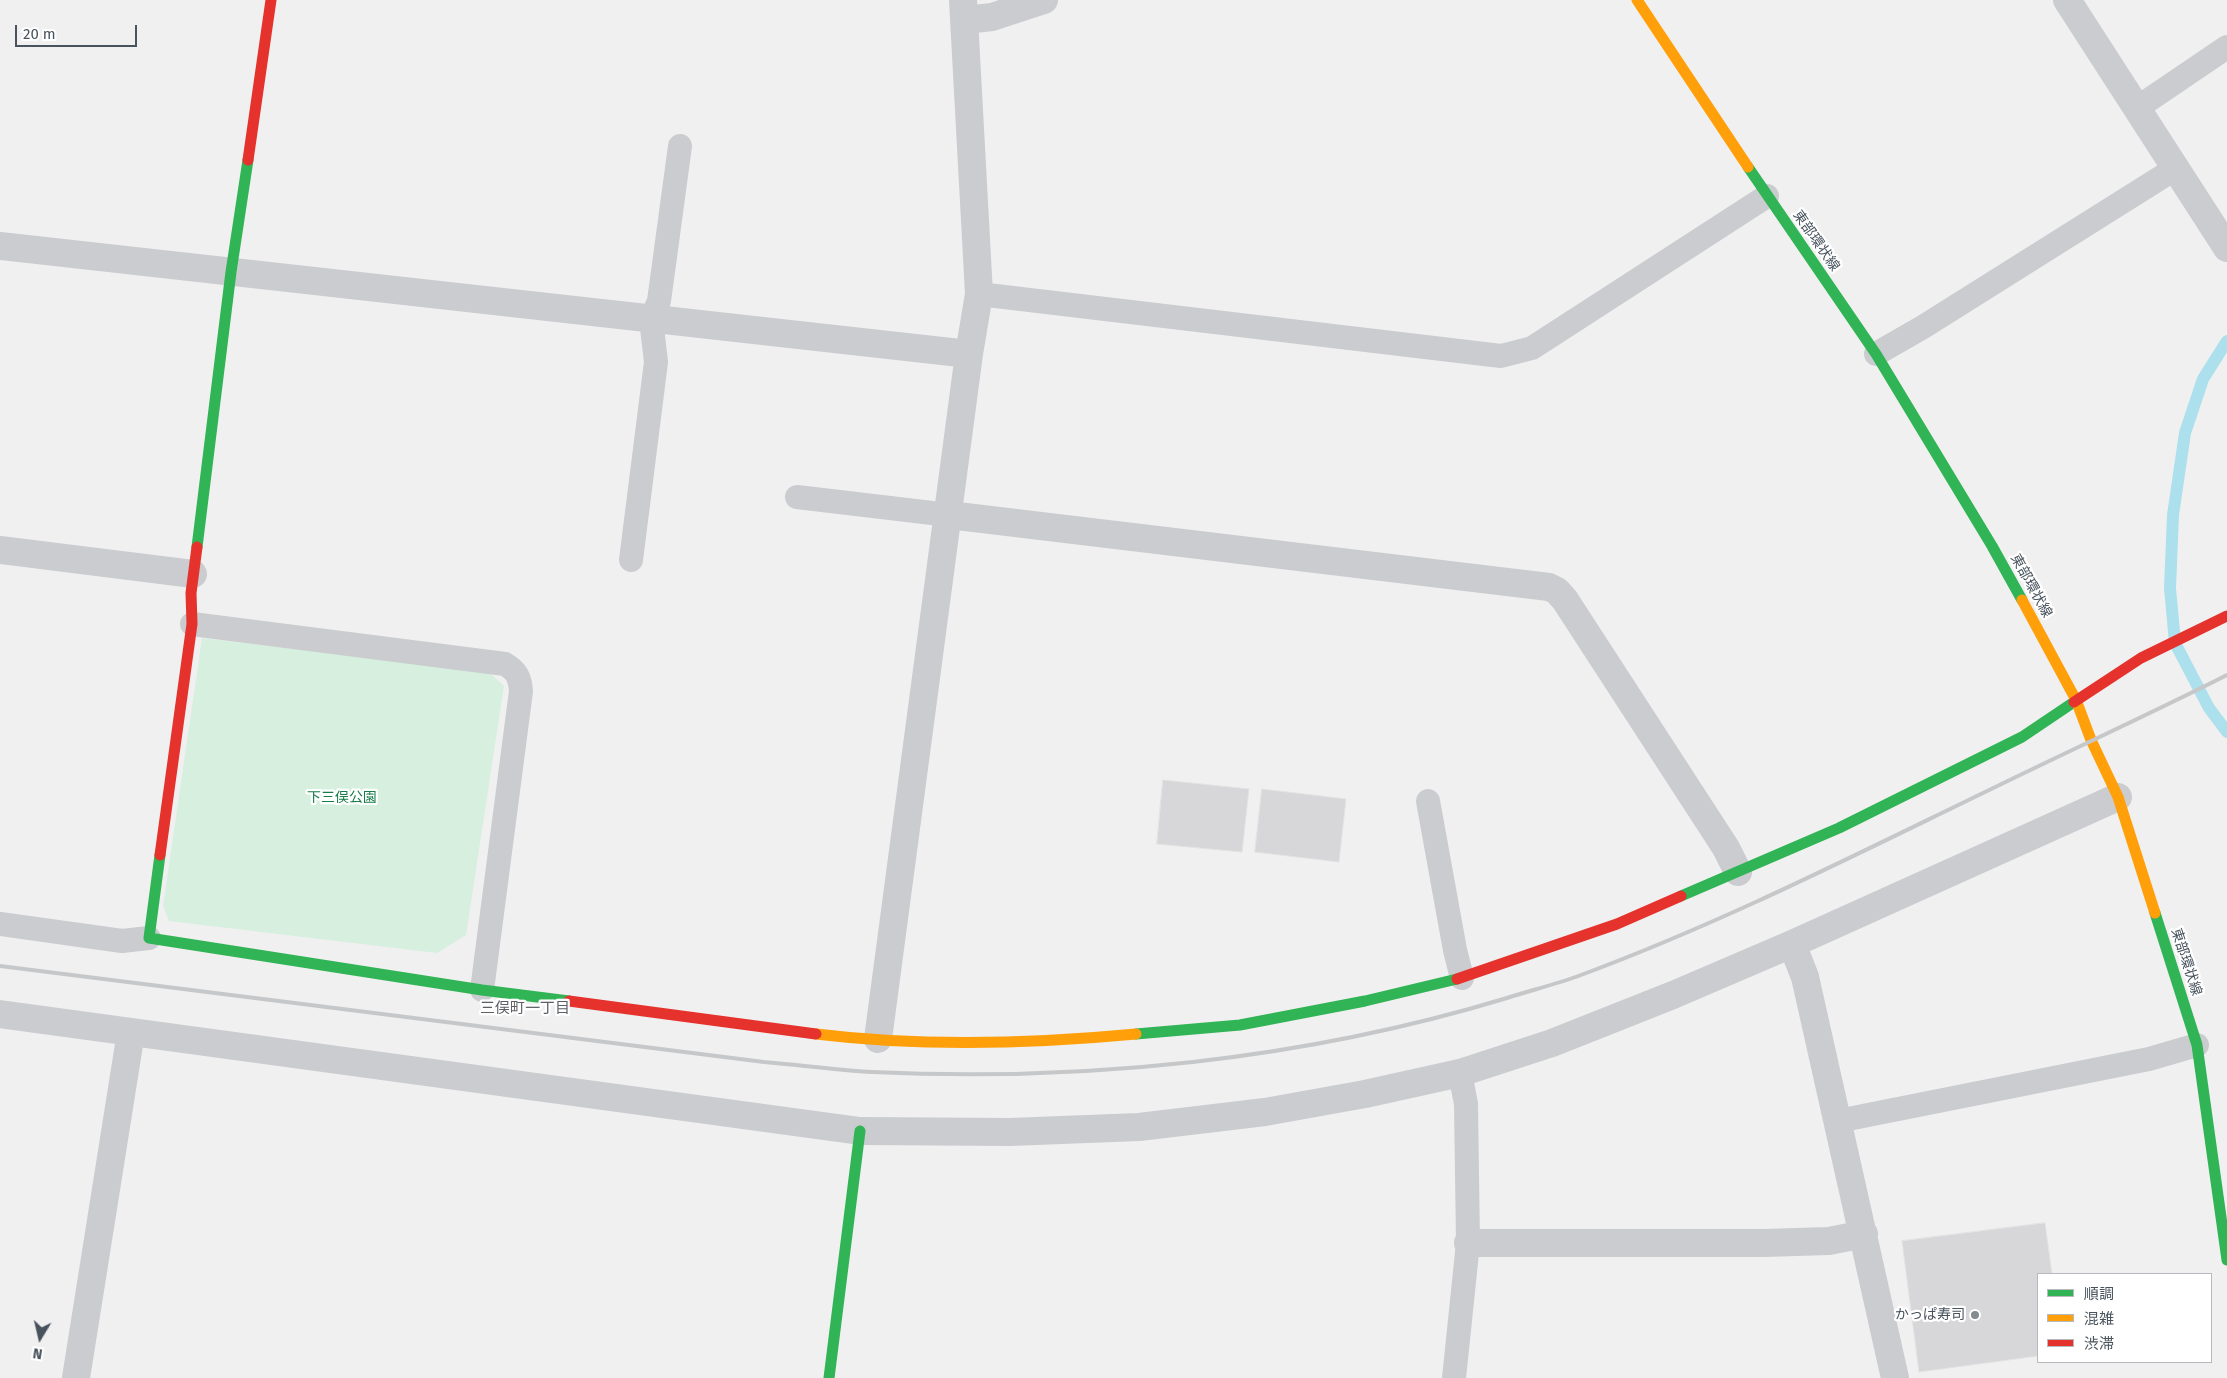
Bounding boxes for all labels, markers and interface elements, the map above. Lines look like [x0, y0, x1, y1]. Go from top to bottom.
scale bar [18, 15, 140, 47]
text: 20 m [23, 25, 56, 43]
street label: 東部環状線 [1789, 208, 1843, 274]
street label: 東部環状線 [2007, 551, 2055, 621]
park label: 下三俣公園 [307, 790, 377, 806]
street label: 東部環状線 [2167, 926, 2205, 998]
district label: 三俣町一丁目 [480, 1000, 570, 1018]
legend [2037, 1273, 2212, 1363]
text: 順調 [2084, 1285, 2114, 1303]
place label: かっぱ寿司 [1895, 1307, 1965, 1323]
marker: かっぱ寿司 [1969, 1309, 1981, 1321]
text: 混雑 [2084, 1310, 2114, 1328]
north arrow [15, 1313, 65, 1363]
text: 渋滞 [2084, 1335, 2114, 1353]
text: N [32, 1344, 44, 1362]

